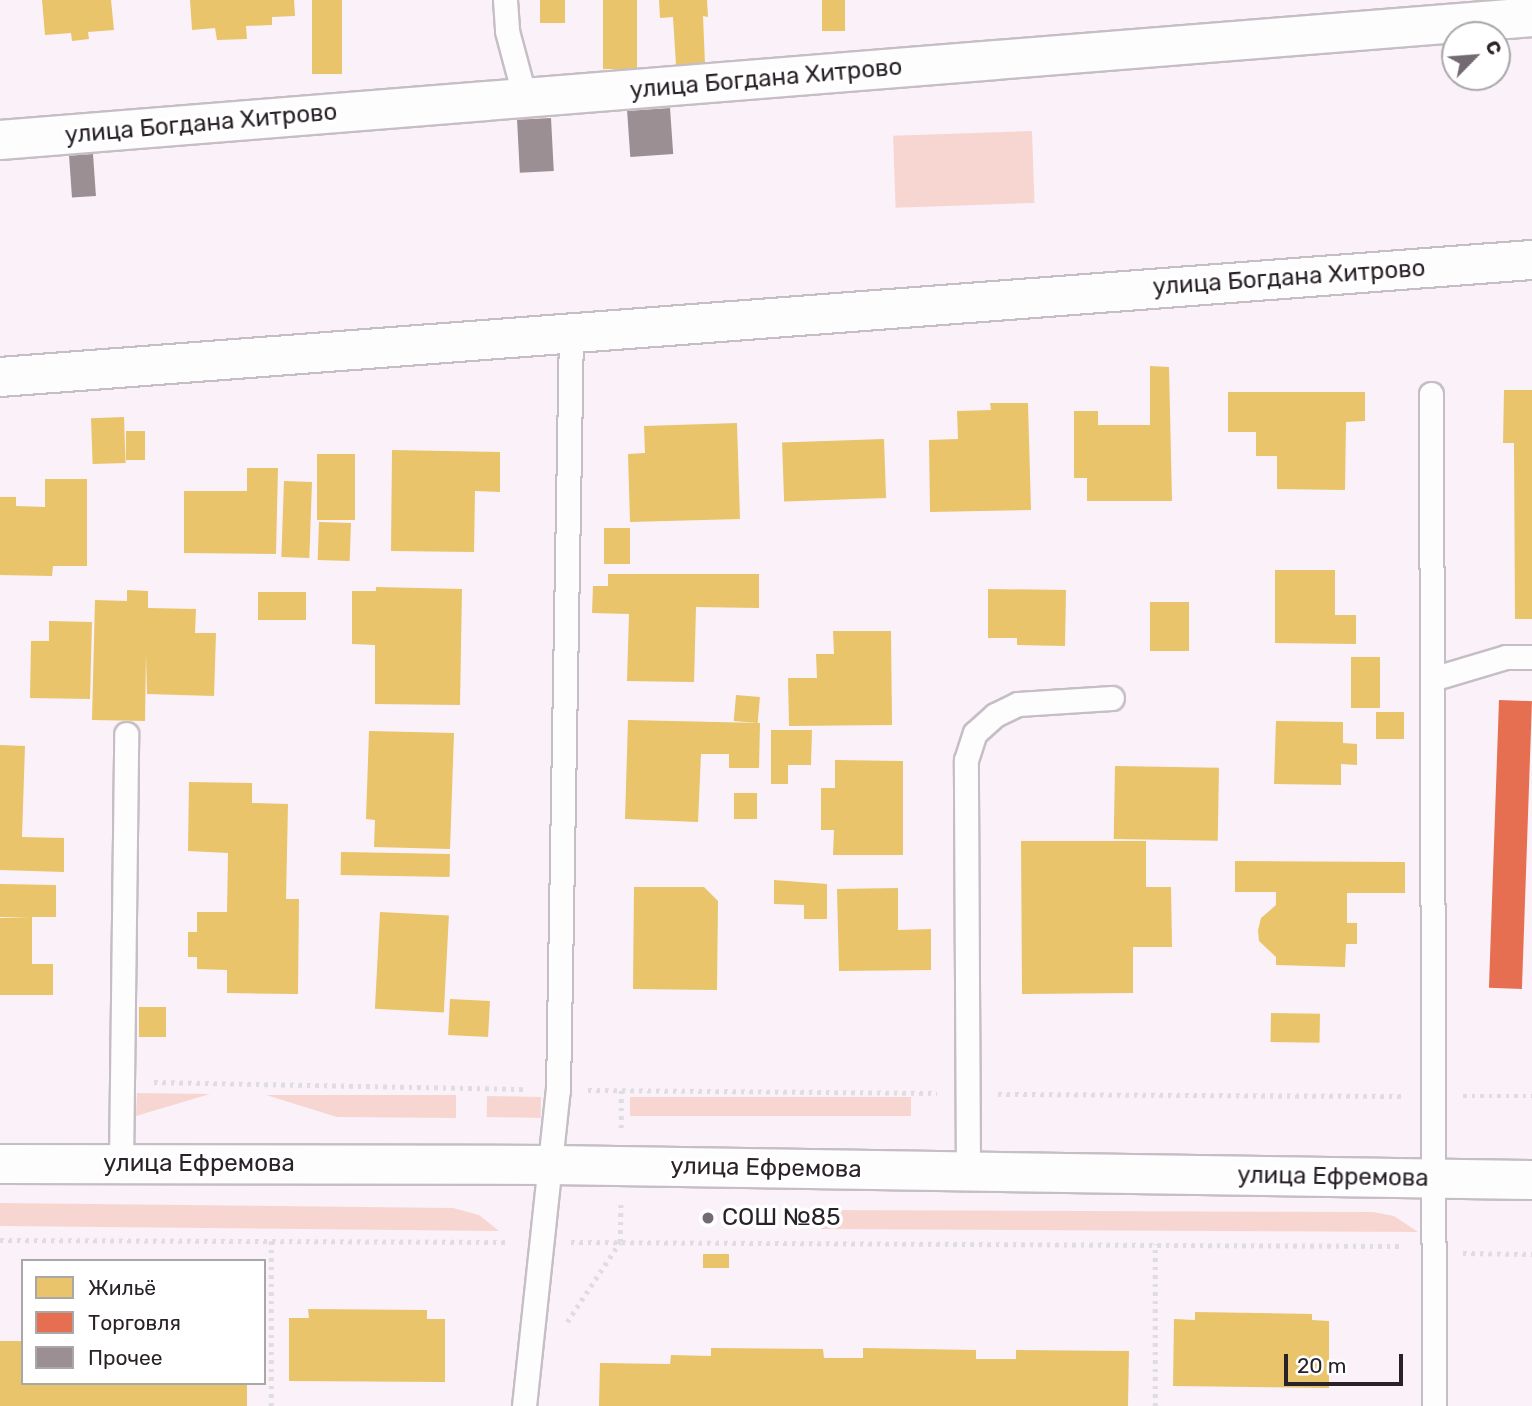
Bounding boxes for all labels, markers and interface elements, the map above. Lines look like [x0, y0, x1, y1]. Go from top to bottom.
north arrow [1441, 21, 1511, 91]
text: С [1480, 37, 1507, 59]
street label: улица Богдана Хитрово [629, 53, 903, 105]
street label: улица Богдана Хитрово [64, 98, 338, 150]
street label: улица Богдана Хитрово [1152, 254, 1426, 302]
street label: улица Ефремова [103, 1150, 295, 1178]
street label: улица Ефремова [670, 1152, 862, 1184]
street label: улица Ефремова [1237, 1161, 1429, 1193]
place label: СОШ №85 [722, 1204, 840, 1232]
marker: СОШ №85 [700, 1210, 716, 1226]
legend [21, 1259, 266, 1385]
text: Жильё [88, 1275, 156, 1300]
text: Торговля [88, 1310, 181, 1335]
scale bar [1287, 1340, 1406, 1384]
text: Прочее [88, 1345, 163, 1370]
text: 20 m [1297, 1353, 1346, 1378]

